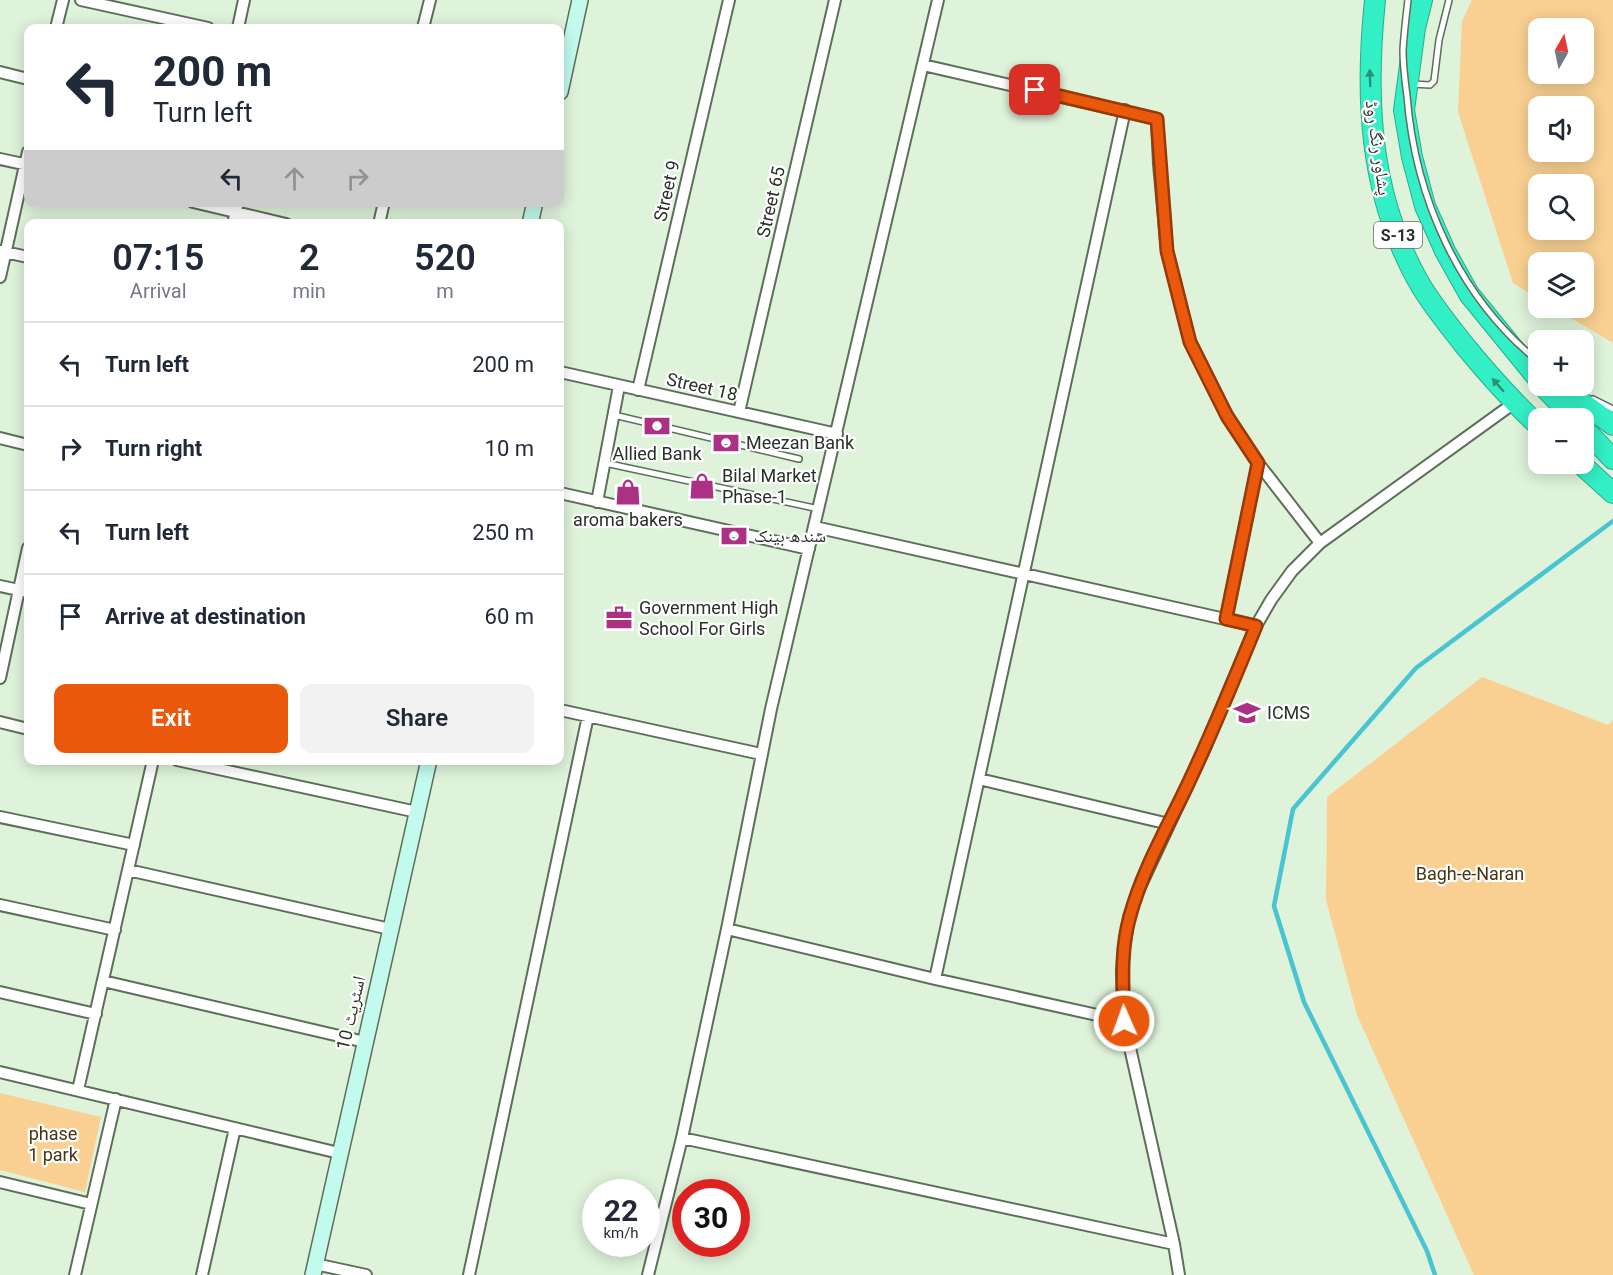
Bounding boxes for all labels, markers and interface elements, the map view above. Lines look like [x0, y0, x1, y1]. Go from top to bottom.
north arrow [1528, 18, 1594, 84]
map controls [1528, 18, 1594, 474]
text: 200 m [153, 47, 272, 96]
icon: left [54, 48, 132, 126]
pin [1009, 64, 1060, 115]
one-way arrow [1365, 68, 1374, 87]
icon: arrive [1018, 73, 1051, 106]
button: sound [1528, 96, 1594, 162]
text: Turn left [153, 97, 253, 129]
street label: پشاور رنگ روڈ [1360, 99, 1396, 197]
street label: Street 9 [649, 158, 684, 223]
icon: left [215, 162, 248, 195]
icon: ahead [278, 162, 311, 195]
icon: right [341, 162, 374, 195]
street label: Street 65 [752, 164, 789, 239]
button: search [1528, 174, 1594, 240]
road number: S-13 [1374, 222, 1422, 248]
text: 07:15 [112, 237, 204, 279]
text: 2 [299, 237, 319, 279]
text: 520 [414, 237, 476, 279]
button: layers [1528, 252, 1594, 318]
text: Arrival [130, 279, 187, 303]
text: min [292, 279, 326, 303]
text: m [436, 279, 454, 303]
button: + [1528, 330, 1594, 396]
icon: left [54, 348, 87, 381]
text: Turn left [105, 352, 189, 377]
text: 200 m [472, 352, 534, 377]
street label: Street 18 [665, 368, 740, 405]
one-way arrow [1491, 377, 1504, 393]
button: − [1528, 408, 1594, 474]
bank icon: Allied Bank [642, 411, 672, 441]
bank icon: Meezan Bank [711, 428, 741, 458]
icon: right [54, 432, 87, 465]
place label: Meezan Bank [746, 432, 855, 453]
text: Turn right [105, 436, 202, 461]
text: 10 m [485, 436, 534, 461]
place label: Allied Bank [612, 443, 702, 464]
place label: Bilal Market Phase-1 [722, 465, 817, 507]
shop icon: Bilal Market Phase-1 [687, 471, 717, 501]
shop icon: aroma bakers [613, 477, 643, 507]
place label: aroma bakers [573, 509, 683, 530]
icon: left [54, 516, 87, 549]
text: Turn left [105, 520, 189, 545]
text: 250 m [472, 520, 534, 545]
bank icon: سندھ بینک [719, 521, 749, 551]
place label: سندھ بینک [754, 525, 826, 547]
place label: Government High School For Girls [639, 597, 778, 639]
icon: arrive [54, 600, 87, 633]
office icon: Government High School For Girls [604, 603, 634, 633]
text: Arrive at destination [105, 604, 306, 629]
text: 60 m [485, 604, 534, 629]
button: Exit [54, 684, 288, 753]
button: Share [300, 684, 534, 753]
school or university icon: ICMS [1232, 698, 1262, 728]
place label: ICMS [1267, 702, 1310, 723]
park label: Bagh-e-Naran [1416, 863, 1524, 884]
street label: اسٹریٹ 10 [332, 974, 370, 1052]
position arrow [1092, 989, 1156, 1053]
park label: phase 1 park [28, 1123, 79, 1165]
speed limit sign: 30 [672, 1179, 750, 1257]
text: 22 [604, 1193, 638, 1228]
text: km/h [603, 1224, 639, 1242]

